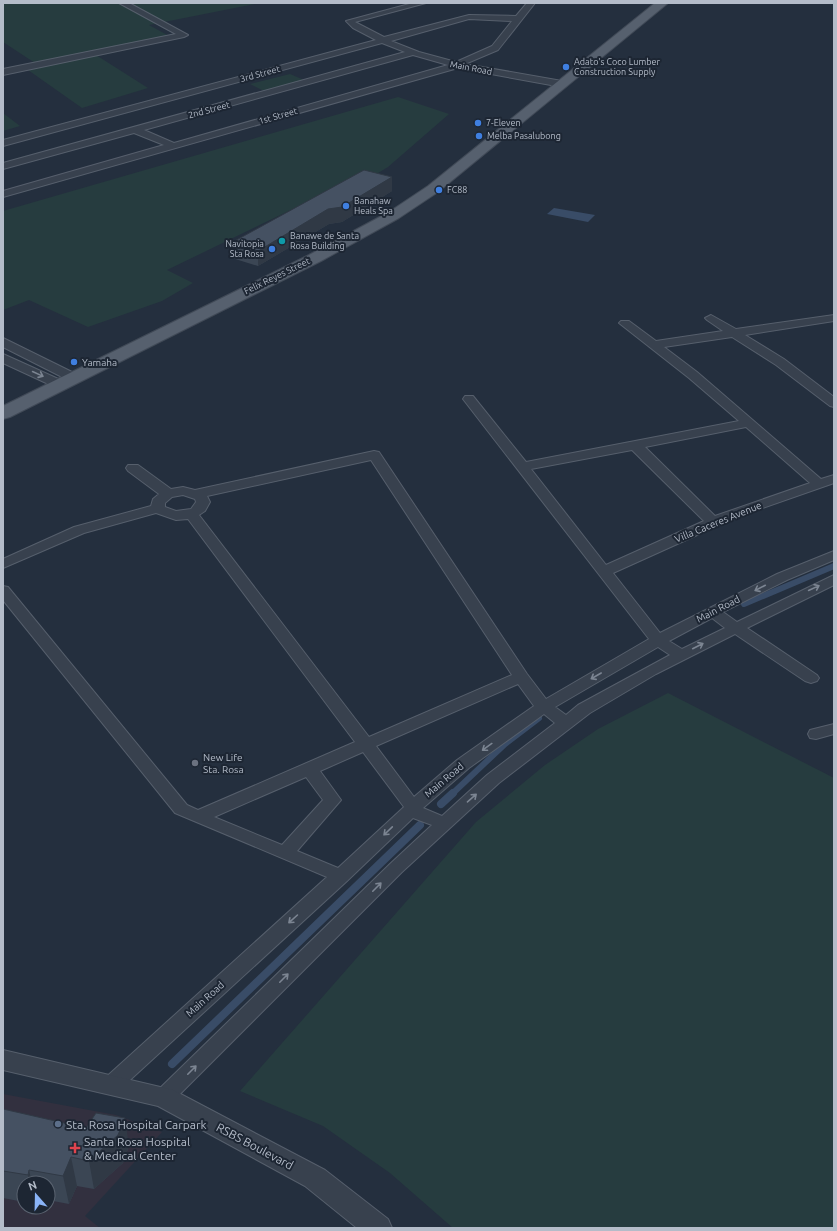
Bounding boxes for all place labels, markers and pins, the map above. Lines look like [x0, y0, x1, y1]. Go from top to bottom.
place label: Adato's Coco Lumber Construction Supply [574, 57, 660, 77]
marker: Adato's Coco Lumber Construction Supply [561, 62, 571, 72]
marker: 7-Eleven [473, 118, 483, 128]
place label: 7-Eleven [486, 118, 521, 128]
marker: Melba Pasalubong [474, 131, 484, 141]
place label: Melba Pasalubong [487, 131, 561, 141]
marker: FC88 [434, 185, 444, 195]
place label: FC88 [447, 185, 467, 195]
place label: Banahaw Heals Spa [354, 196, 393, 216]
marker: Banahaw Heals Spa [341, 201, 351, 211]
place label: Banawe de Santa Rosa Building [290, 231, 359, 251]
marker: Banawe de Santa Rosa Building [277, 236, 287, 246]
place label: Navitopia Sta Rosa [226, 239, 264, 259]
marker: Navitopia Sta Rosa [267, 244, 277, 254]
marker: Yamaha [69, 357, 79, 367]
place label: Yamaha [82, 357, 117, 368]
place label: New Life Sta. Rosa [203, 752, 244, 775]
marker: New Life Sta. Rosa [190, 758, 200, 768]
place label: Sta. Rosa Hospital Carpark [66, 1118, 207, 1131]
marker: Sta. Rosa Hospital Carpark [53, 1119, 63, 1129]
place label: Santa Rosa Hospital & Medical Center [84, 1135, 190, 1162]
marker: Santa Rosa Hospital & Medical Center [69, 1142, 81, 1154]

